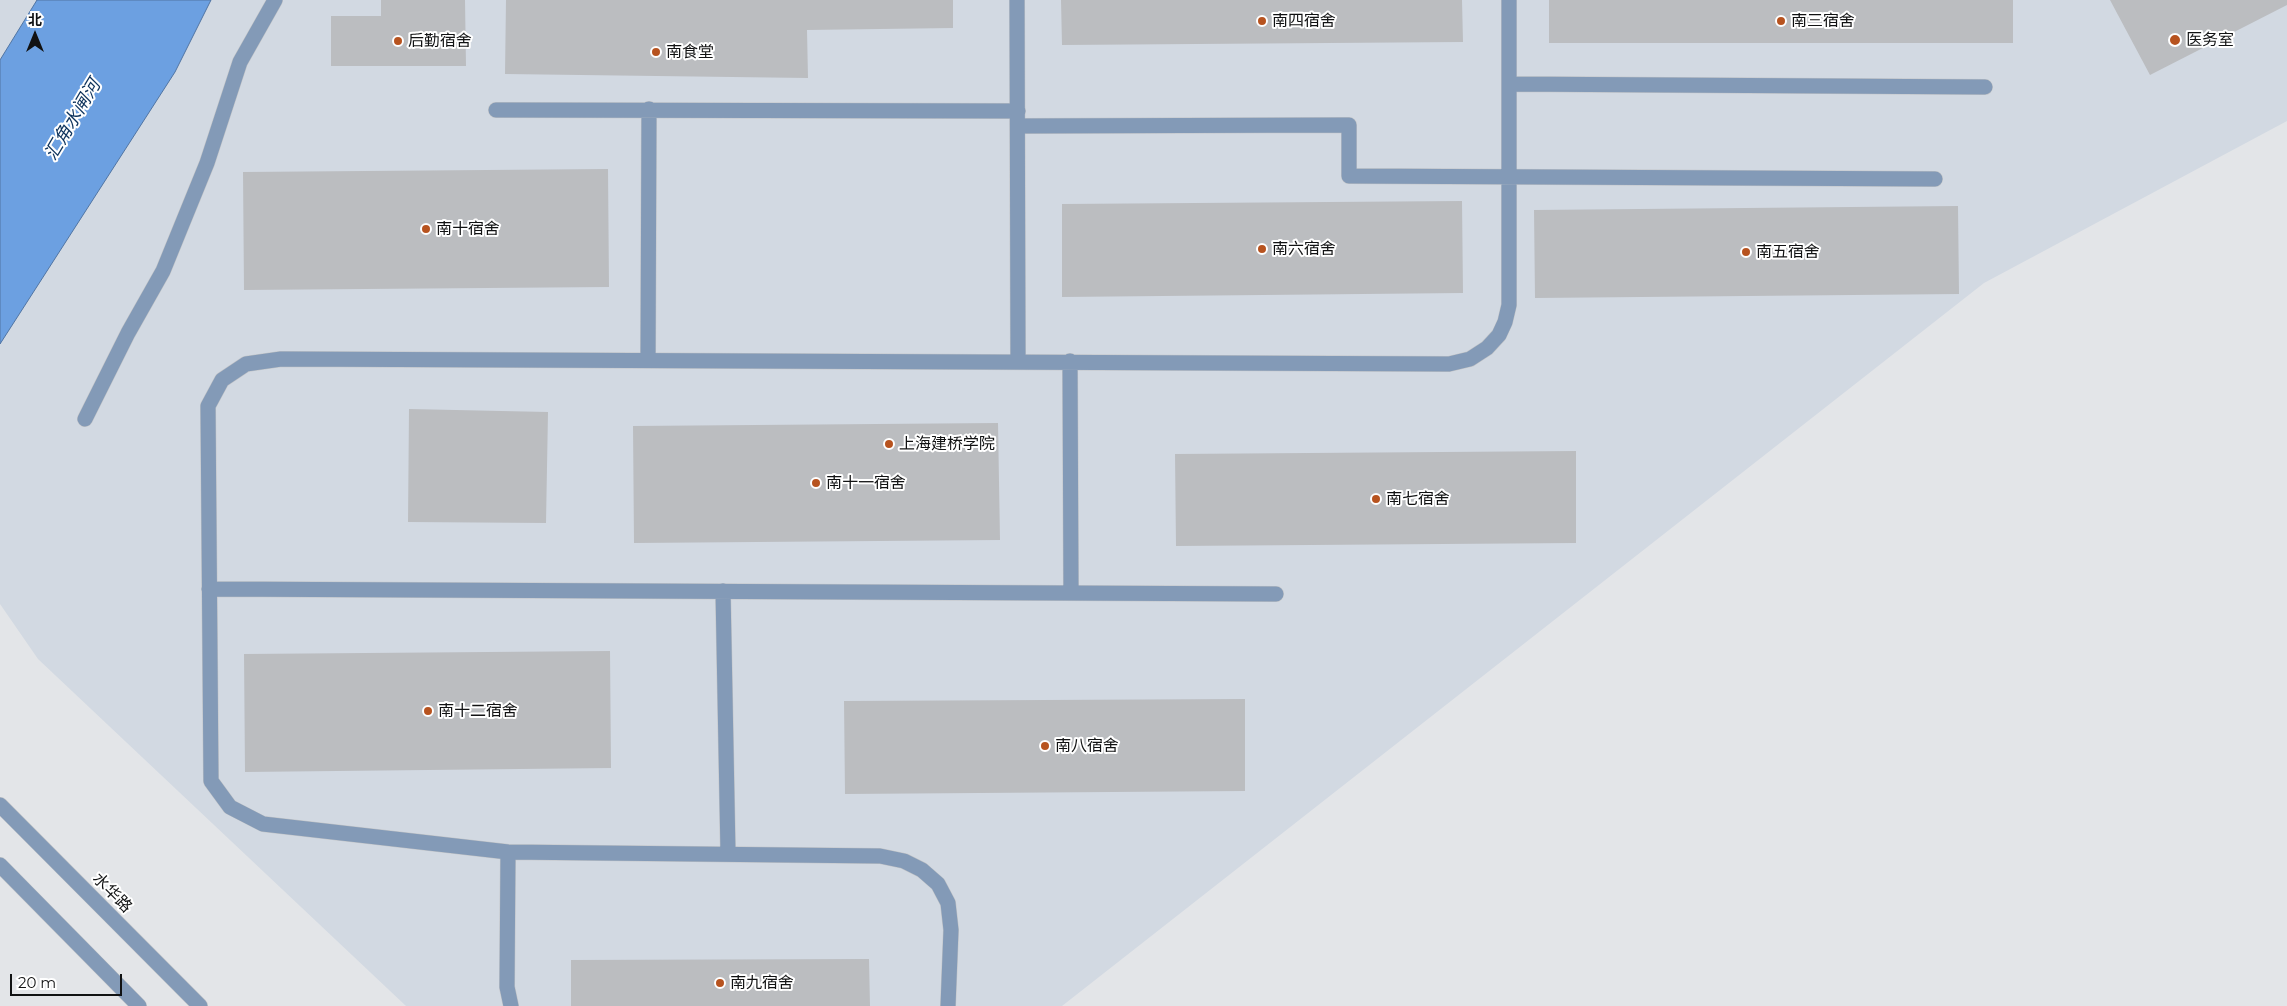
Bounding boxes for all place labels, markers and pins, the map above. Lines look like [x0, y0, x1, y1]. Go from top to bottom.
place label: 南四宿舍 [1272, 11, 1336, 31]
place label: 南三宿舍 [1791, 11, 1855, 31]
marker: 南四宿舍 [1256, 15, 1268, 27]
marker: 南三宿舍 [1775, 15, 1787, 27]
place label: 医务室 [2186, 30, 2234, 50]
place label: 后勤宿舍 [408, 31, 472, 51]
marker: 医务室 [2168, 33, 2182, 47]
marker: 后勤宿舍 [392, 35, 404, 47]
place label: 南食堂 [666, 42, 714, 62]
marker: 南食堂 [650, 46, 662, 58]
place label: 南十宿舍 [436, 219, 500, 239]
marker: 南十宿舍 [420, 223, 432, 235]
place label: 南六宿舍 [1272, 239, 1336, 259]
place label: 南五宿舍 [1756, 242, 1820, 262]
marker: 南六宿舍 [1256, 243, 1268, 255]
marker: 南五宿舍 [1740, 246, 1752, 258]
place label: 上海建桥学院 [899, 434, 995, 454]
marker: 上海建桥学院 [883, 438, 895, 450]
place label: 南十一宿舍 [826, 473, 906, 493]
marker: 南十一宿舍 [810, 477, 822, 489]
place label: 南七宿舍 [1386, 489, 1450, 509]
marker: 南七宿舍 [1370, 493, 1382, 505]
place label: 南十二宿舍 [438, 701, 518, 721]
marker: 南十二宿舍 [422, 705, 434, 717]
place label: 南八宿舍 [1055, 736, 1119, 756]
marker: 南八宿舍 [1039, 740, 1051, 752]
place label: 南九宿舍 [730, 973, 794, 993]
marker: 南九宿舍 [714, 977, 726, 989]

